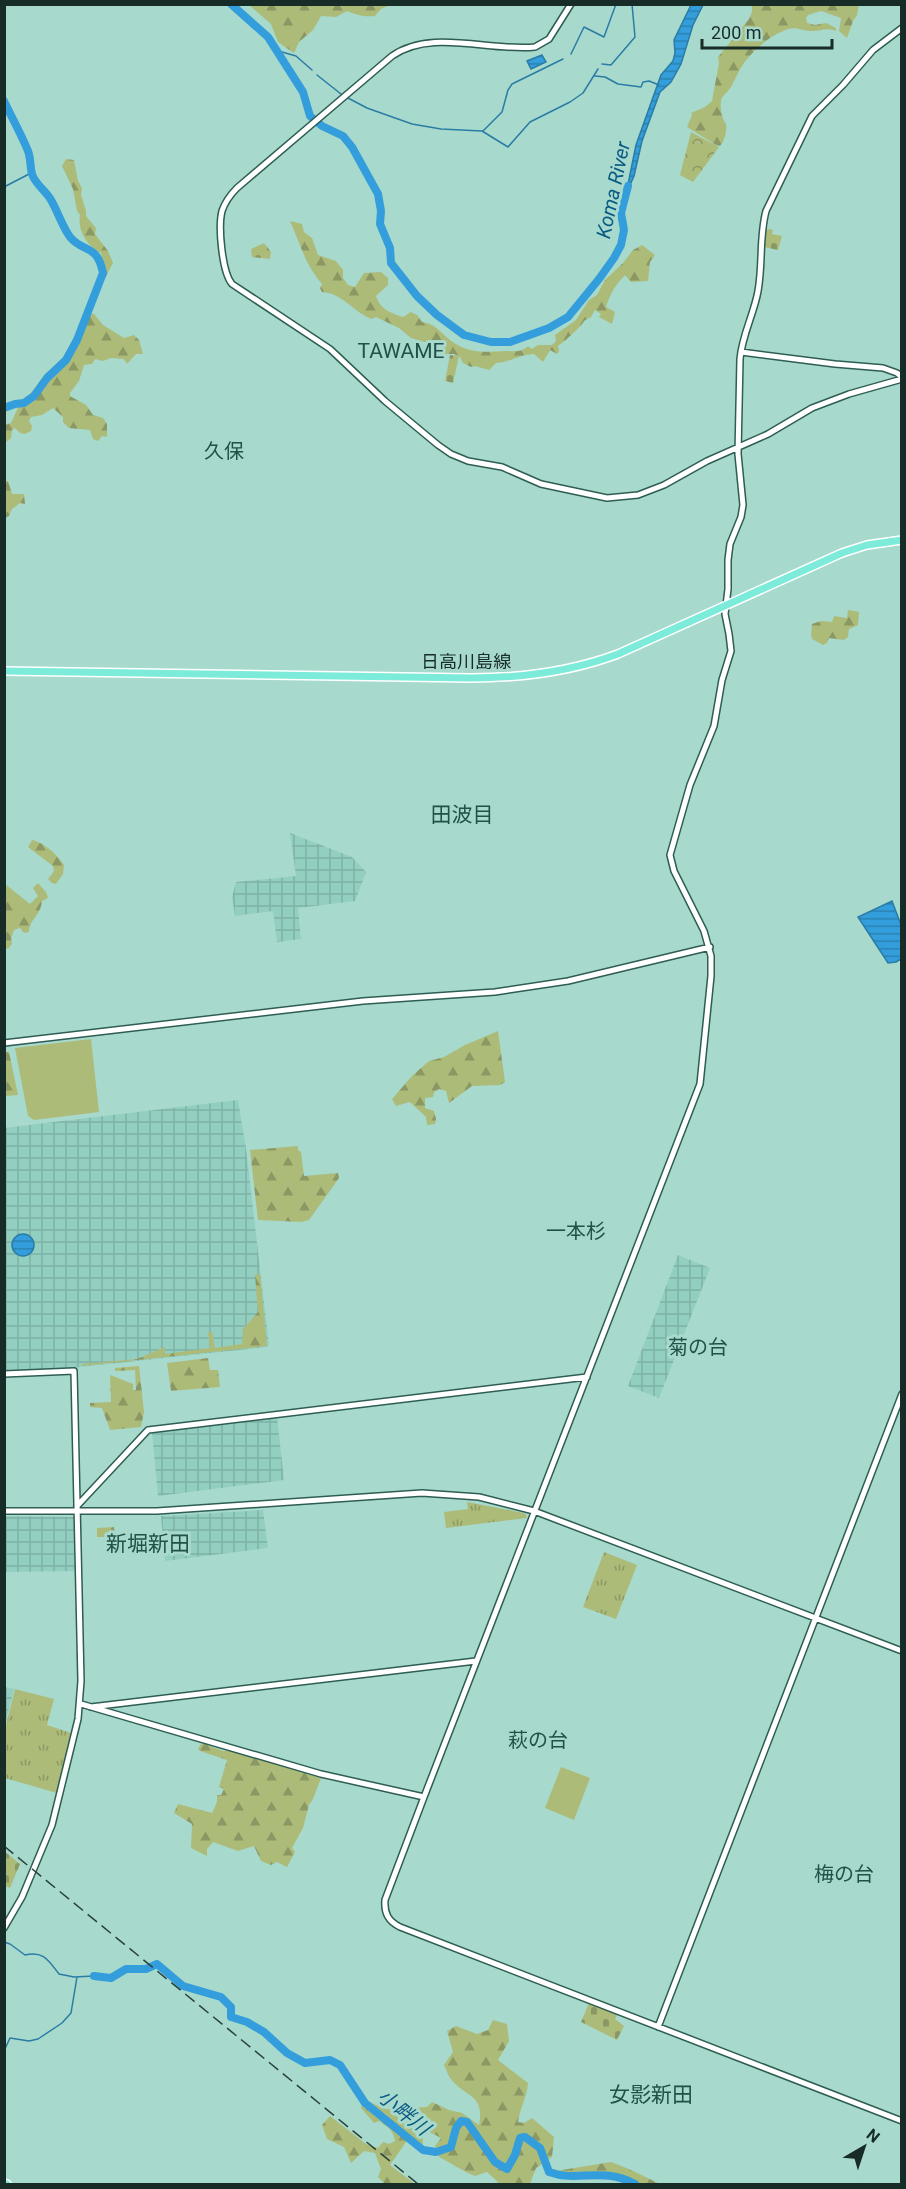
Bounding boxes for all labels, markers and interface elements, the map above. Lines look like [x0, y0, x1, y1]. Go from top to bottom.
scale bar [702, 12, 832, 50]
text: 200 m [711, 22, 762, 43]
water label: Koma River [591, 138, 635, 241]
district label: TAWAME [358, 339, 444, 363]
district label: 久保 [204, 439, 244, 463]
street label: 日高川島線 [421, 651, 511, 672]
district label: 田波目 [431, 803, 494, 827]
district label: 一本杉 [546, 1219, 606, 1243]
district label: 菊の台 [668, 1335, 728, 1359]
district label: 新堀新田 [106, 1532, 190, 1556]
district label: 萩の台 [508, 1728, 568, 1752]
district label: 梅の台 [814, 1862, 874, 1886]
district label: 女影新田 [609, 2083, 693, 2107]
water label: 小畔川 [373, 2084, 436, 2141]
north arrow [834, 2117, 894, 2177]
text: N [863, 2125, 883, 2147]

